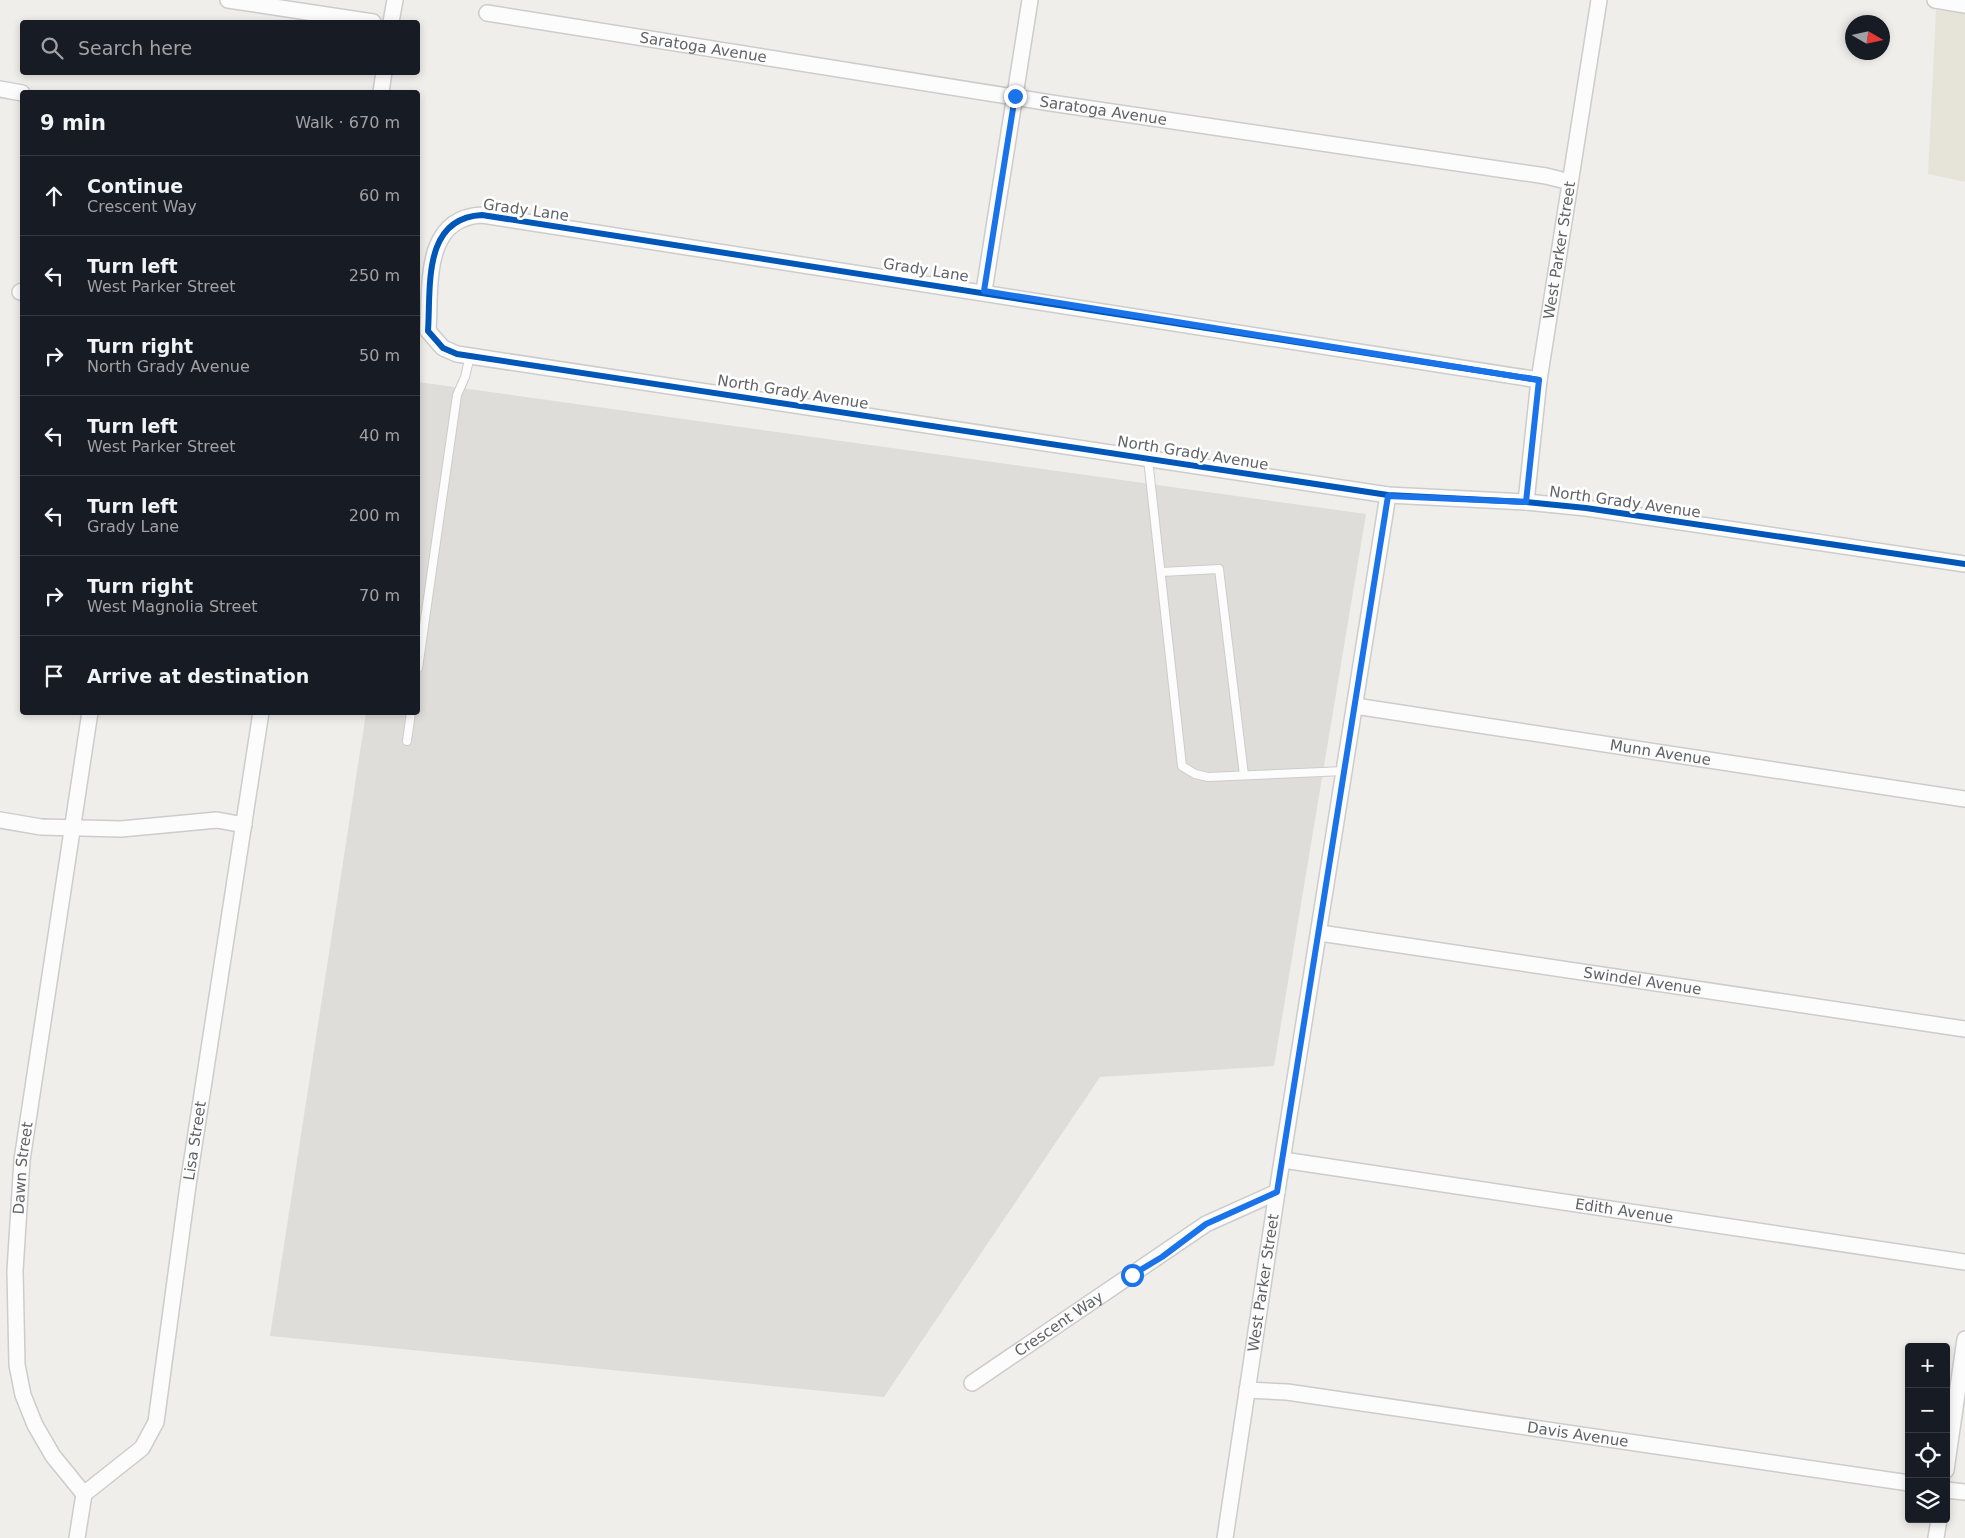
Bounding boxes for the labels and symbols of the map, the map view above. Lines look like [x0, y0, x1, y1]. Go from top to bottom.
north arrow [1845, 15, 1890, 60]
street label: Saratoga Avenue [638, 28, 768, 67]
route end [1004, 85, 1027, 108]
street label: Saratoga Avenue [1038, 92, 1168, 129]
street label: West Parker Street [1540, 180, 1579, 321]
street label: Grady Lane [482, 195, 570, 225]
street label: Grady Lane [882, 254, 970, 286]
street label: North Grady Avenue [716, 371, 870, 413]
street label: North Grady Avenue [1116, 432, 1270, 474]
street label: North Grady Avenue [1548, 482, 1702, 522]
street label: Munn Avenue [1609, 736, 1712, 769]
street label: Swindel Avenue [1582, 963, 1703, 999]
street label: Lisa Street [180, 1100, 210, 1182]
street label: Dawn Street [10, 1121, 37, 1215]
street label: Edith Avenue [1574, 1195, 1675, 1227]
street label: West Parker Street [1244, 1212, 1283, 1353]
route start [1121, 1264, 1144, 1287]
street label: Crescent Way [1011, 1288, 1107, 1360]
street label: Davis Avenue [1526, 1418, 1630, 1451]

